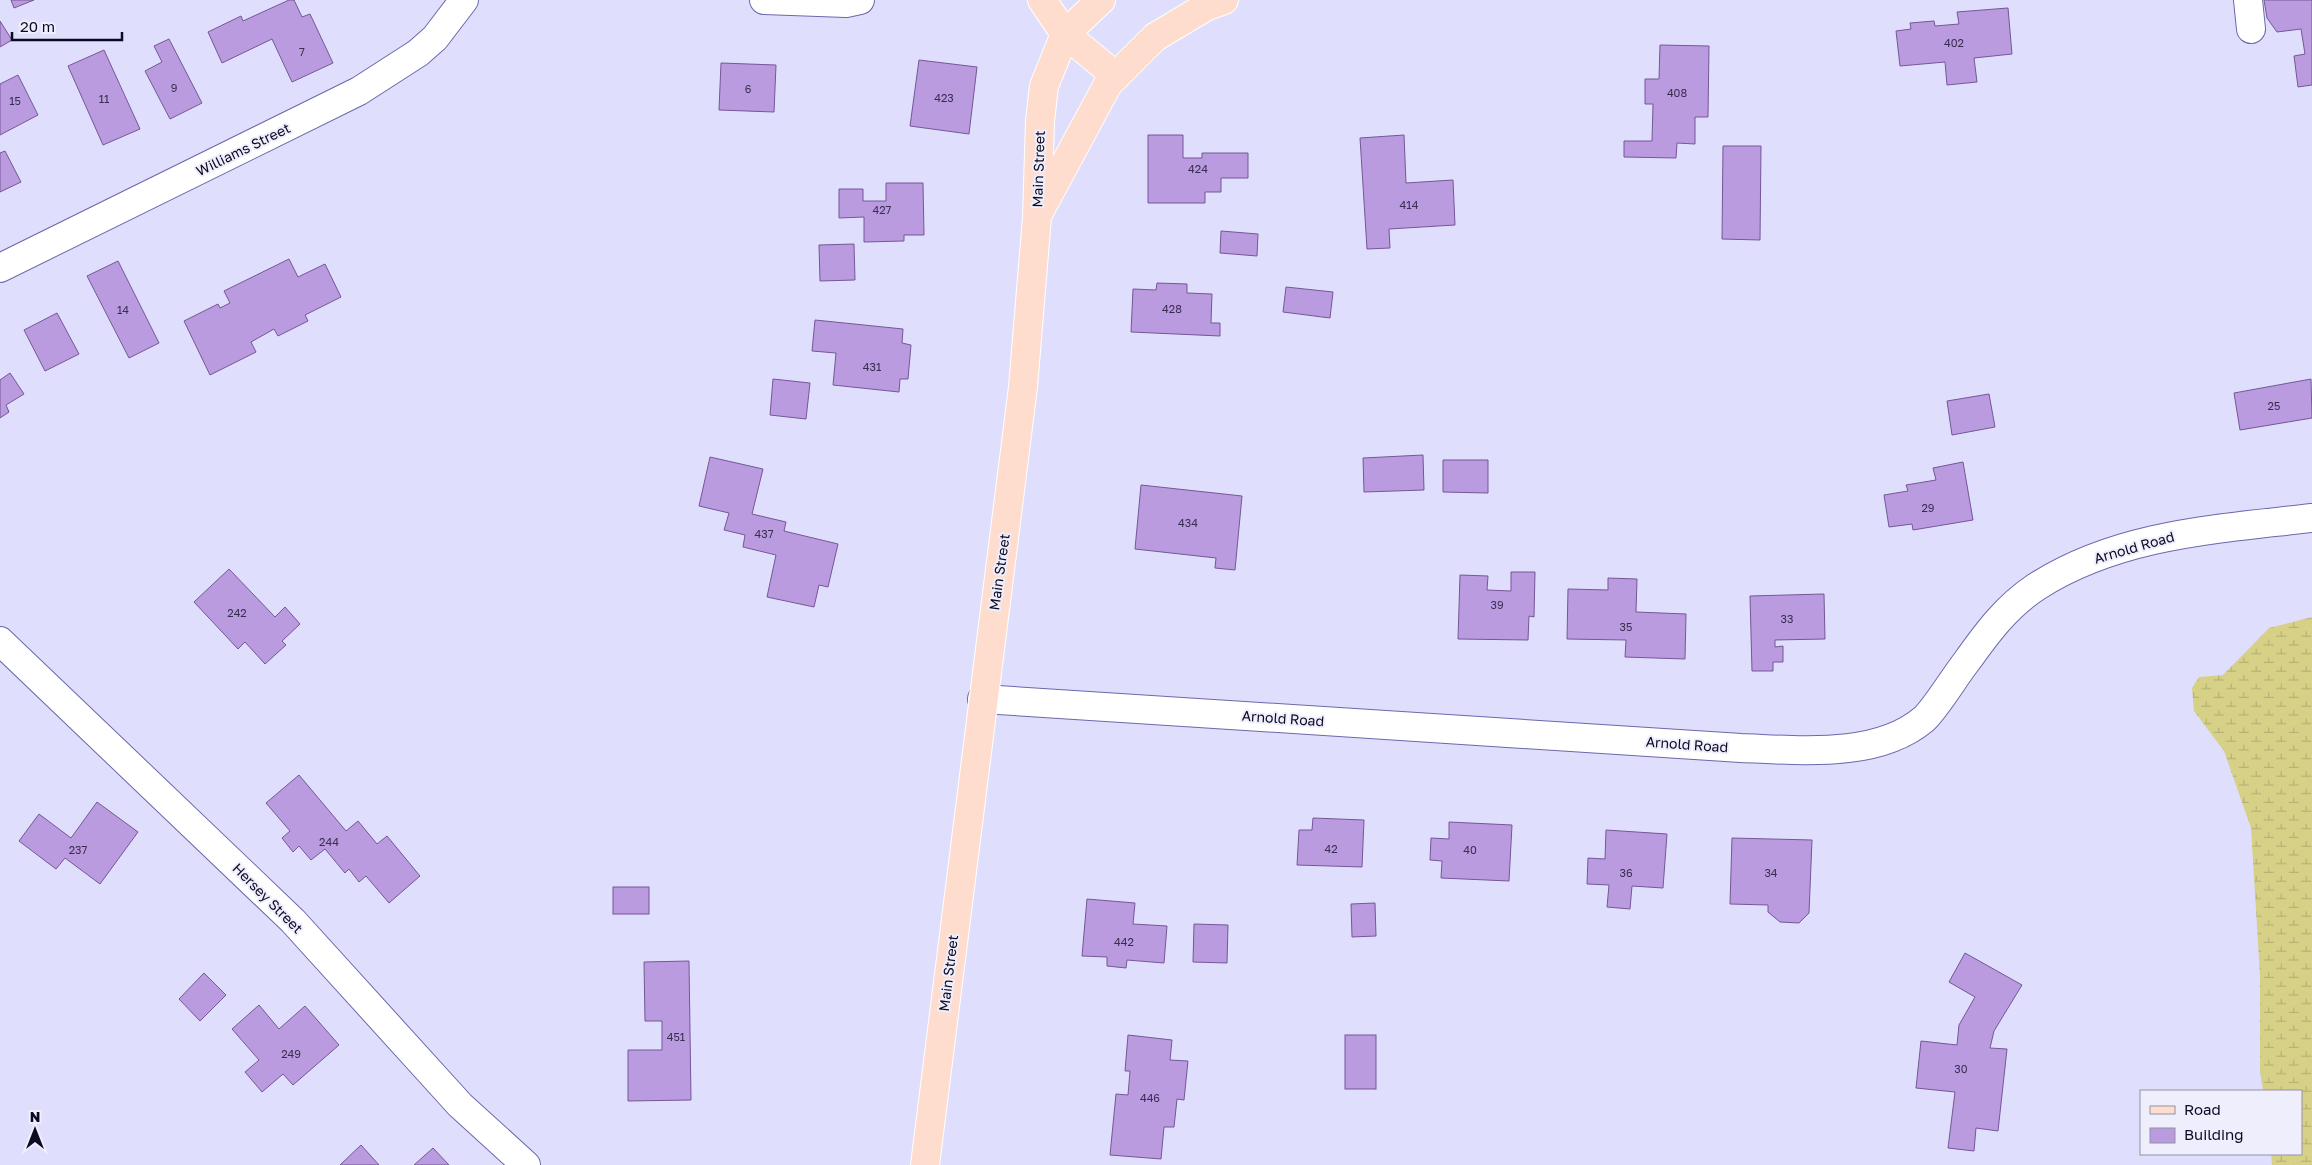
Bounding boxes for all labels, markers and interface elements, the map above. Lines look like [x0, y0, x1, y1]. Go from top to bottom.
scale bar [12, 10, 122, 42]
text: 20 m [20, 17, 55, 35]
house number: 402 [1944, 36, 1964, 49]
house number: 7 [299, 45, 305, 58]
house number: 9 [171, 81, 177, 94]
house number: 6 [745, 82, 752, 95]
house number: 408 [1667, 86, 1687, 99]
house number: 423 [934, 91, 954, 104]
house number: 11 [99, 92, 109, 105]
house number: 15 [9, 94, 21, 107]
street label: Williams Street [193, 119, 293, 179]
street label: Main Street [1028, 130, 1048, 208]
house number: 424 [1188, 162, 1208, 175]
house number: 414 [1400, 198, 1419, 211]
house number: 427 [873, 203, 892, 216]
house number: 428 [1162, 302, 1182, 315]
house number: 14 [117, 303, 129, 316]
house number: 431 [863, 360, 881, 373]
house number: 25 [2268, 399, 2280, 412]
house number: 29 [1921, 501, 1935, 514]
house number: 434 [1178, 516, 1198, 529]
house number: 437 [755, 527, 774, 540]
street label: Arnold Road [2092, 527, 2176, 567]
street label: Main Street [985, 533, 1013, 611]
house number: 39 [1490, 598, 1504, 611]
house number: 242 [227, 606, 247, 619]
house number: 33 [1781, 612, 1793, 625]
house number: 35 [1620, 620, 1632, 633]
street label: Arnold Road [1241, 707, 1325, 729]
street label: Arnold Road [1645, 733, 1729, 755]
house number: 244 [319, 835, 339, 848]
house number: 42 [1324, 842, 1338, 855]
house number: 237 [69, 843, 87, 856]
house number: 40 [1463, 843, 1477, 856]
street label: Hersey Street [229, 859, 307, 937]
house number: 36 [1619, 866, 1633, 879]
house number: 34 [1764, 866, 1778, 879]
street label: Main Street [935, 934, 961, 1012]
house number: 442 [1114, 935, 1134, 948]
house number: 451 [667, 1030, 685, 1043]
house number: 249 [281, 1047, 301, 1060]
house number: 30 [1954, 1062, 1968, 1075]
legend [2140, 1090, 2302, 1155]
house number: 446 [1140, 1091, 1160, 1104]
text: Road [2184, 1100, 2221, 1118]
north arrow [10, 1105, 60, 1155]
text: N [30, 1108, 40, 1125]
text: Building [2184, 1125, 2244, 1143]

